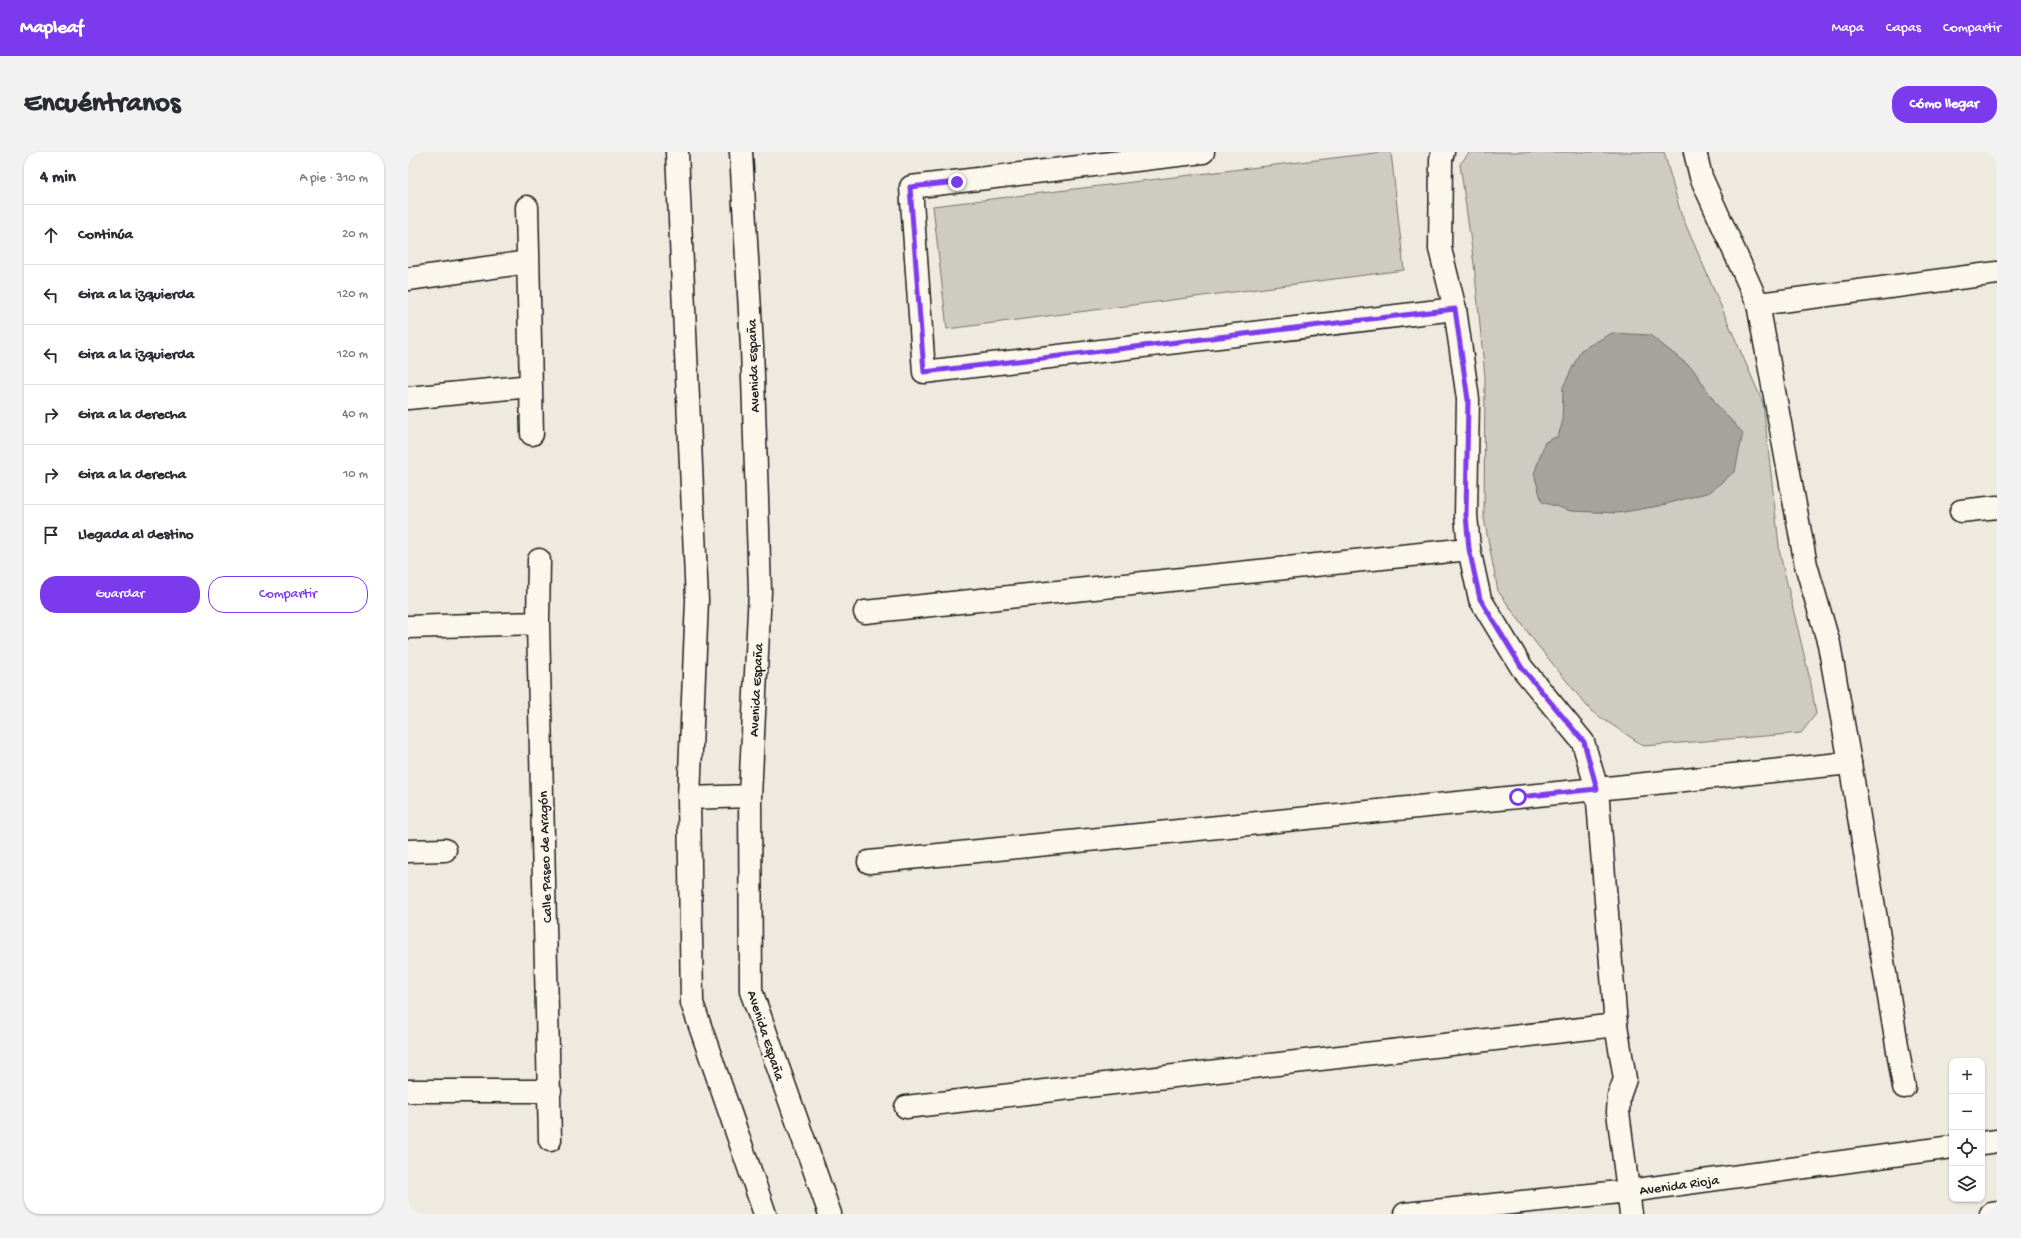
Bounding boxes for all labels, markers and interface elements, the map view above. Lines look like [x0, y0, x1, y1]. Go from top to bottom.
text: Mapleaf [20, 17, 83, 40]
text: Mapa [1832, 20, 1864, 37]
text: Capas [1886, 20, 1921, 37]
text: Compartir [1943, 20, 2001, 37]
button: Cómo llegar [1892, 86, 1997, 123]
text: Encuéntranos [24, 88, 180, 121]
text: 4 min [40, 168, 76, 188]
text: A pie · 310 m [299, 171, 368, 186]
route end [948, 173, 966, 191]
icon: ahead [40, 224, 62, 246]
text: Continúa [78, 226, 133, 244]
text: 20 m [342, 227, 368, 242]
icon: left [40, 284, 62, 306]
text: Gira a la izquierda [78, 286, 194, 304]
text: 120 m [337, 287, 368, 302]
street label: Avenida España [744, 318, 765, 413]
icon: left [40, 344, 62, 366]
text: Gira a la izquierda [78, 346, 194, 364]
text: 120 m [337, 347, 368, 362]
icon: right [40, 404, 62, 426]
text: Gira a la derecha [78, 406, 186, 424]
text: 40 m [342, 407, 368, 422]
icon: right [40, 464, 62, 486]
text: Gira a la derecha [78, 466, 186, 484]
text: 10 m [343, 467, 368, 482]
icon: arrive [40, 524, 62, 546]
text: Llegada al destino [78, 526, 194, 544]
button: Guardar [40, 576, 200, 613]
button: Compartir [208, 576, 368, 613]
street label: Avenida España [747, 642, 768, 737]
route start [1509, 788, 1527, 806]
street label: Calle Paseo de Aragón [536, 790, 557, 923]
street label: Avenida España [742, 989, 788, 1084]
map controls [1949, 1058, 1985, 1202]
button: + [1949, 1058, 1985, 1094]
button: − [1949, 1094, 1985, 1130]
button: locate [1949, 1130, 1985, 1166]
button: layers [1949, 1166, 1985, 1202]
street label: Avenida Rioja [1638, 1172, 1721, 1200]

